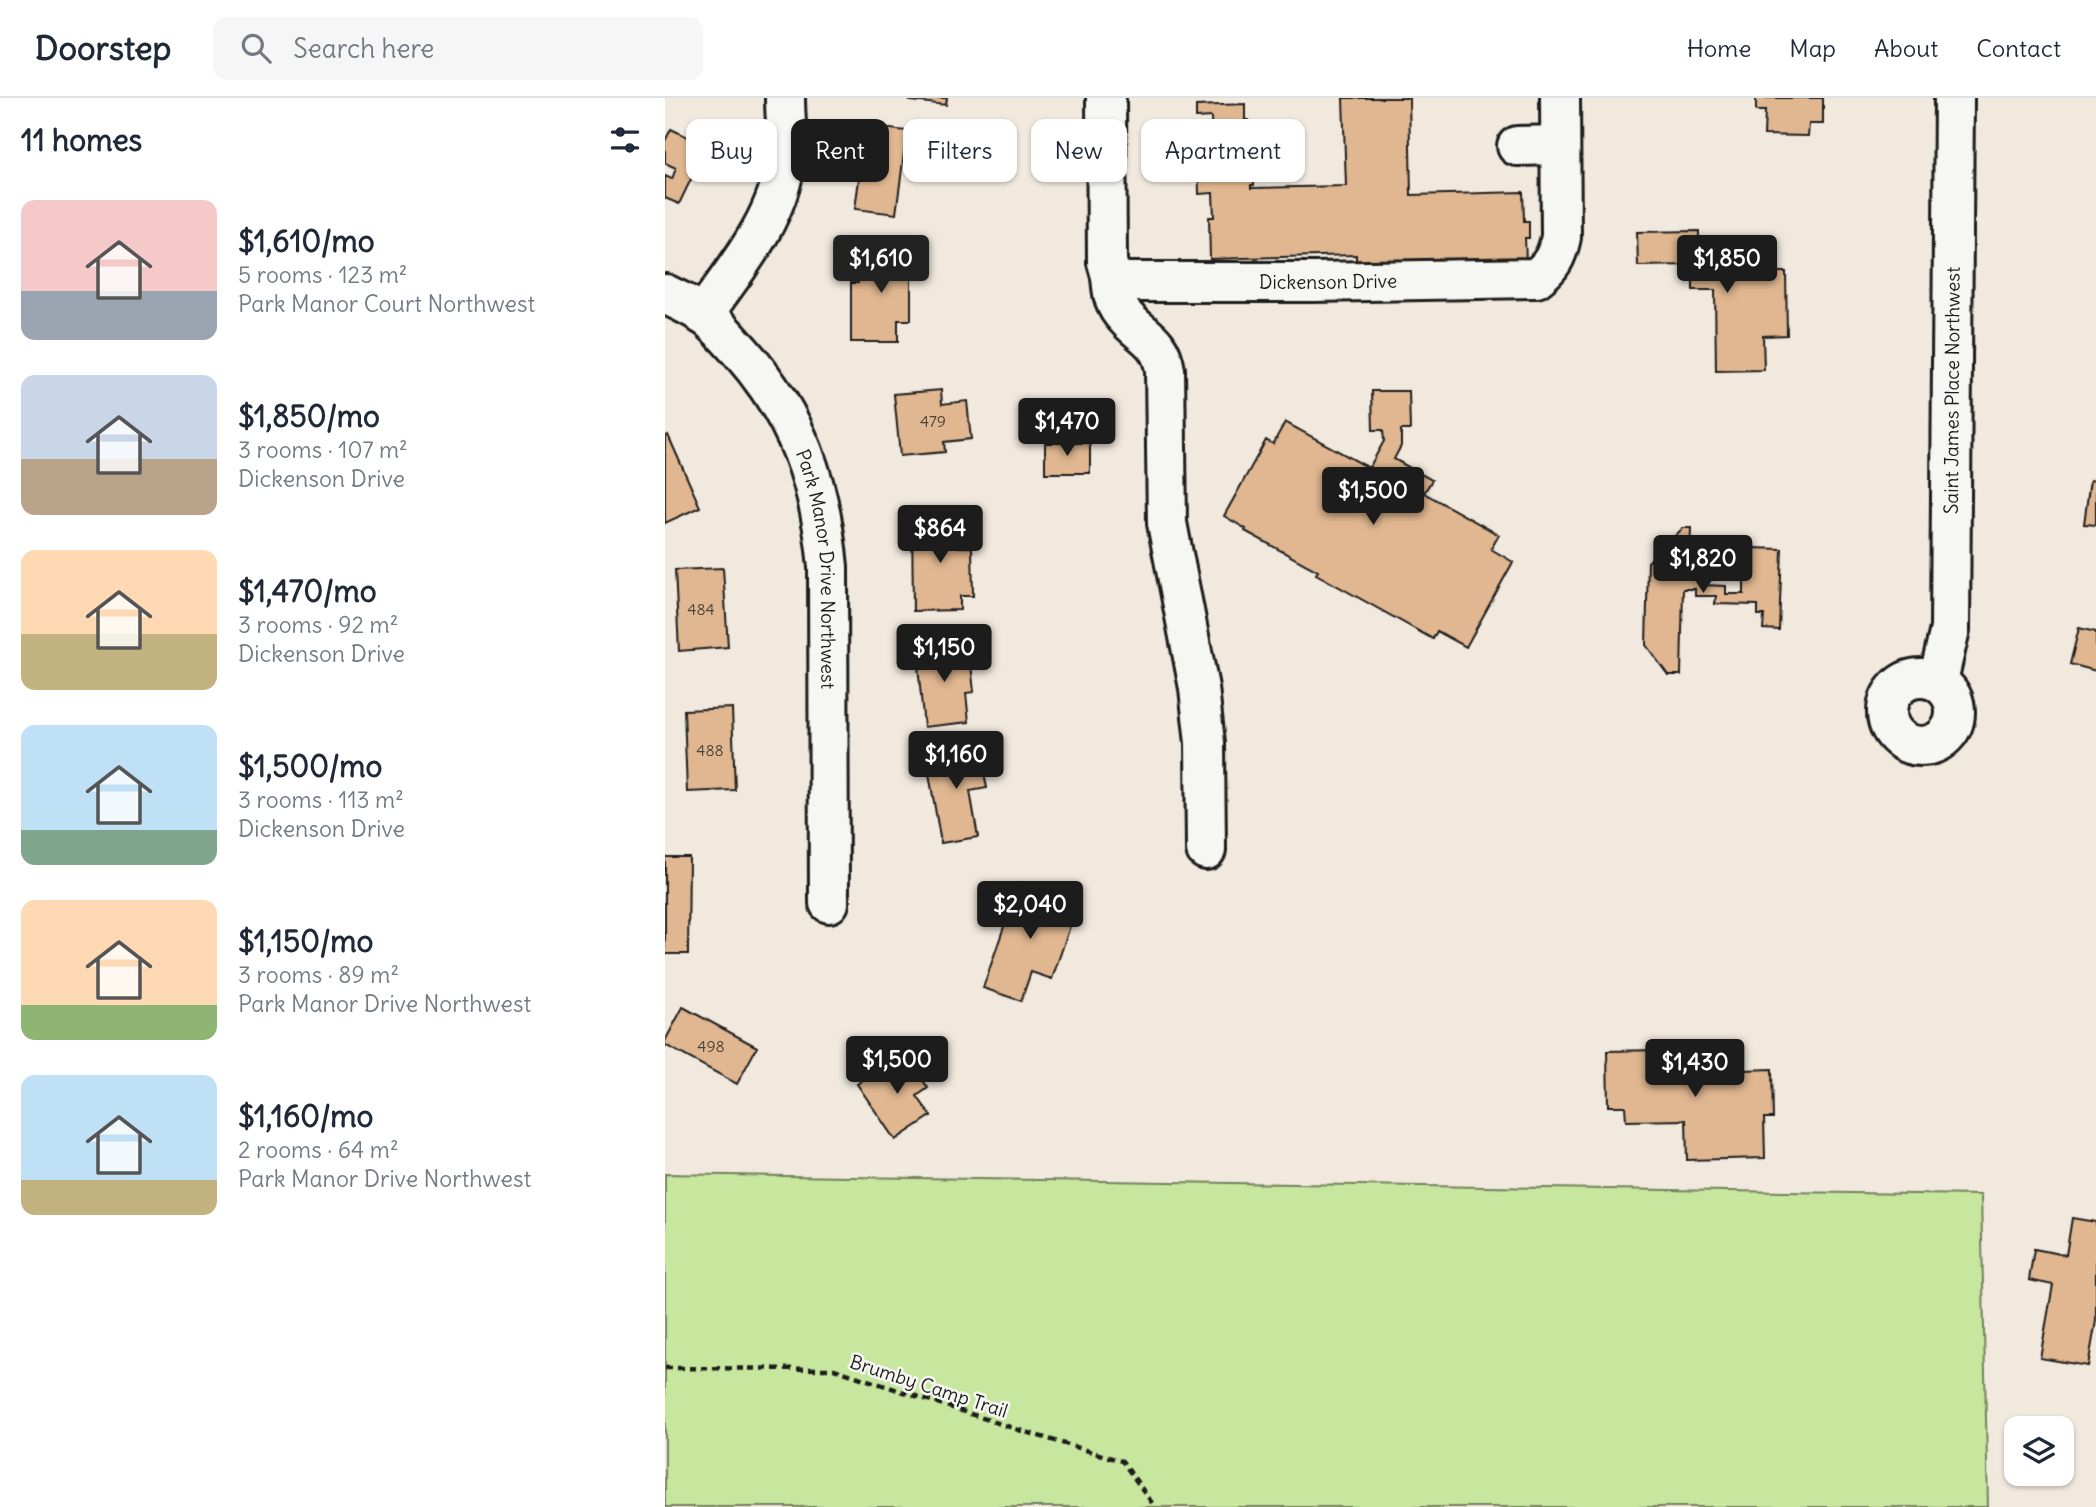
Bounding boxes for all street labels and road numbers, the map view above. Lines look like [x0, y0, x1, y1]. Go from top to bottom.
street label: Saint James Place Northwest [1939, 266, 1965, 514]
street label: Dickenson Drive [1259, 269, 1397, 294]
street label: Park Manor Drive Northwest [791, 446, 840, 689]
street label: Brumby Camp Trail [847, 1349, 1011, 1423]

